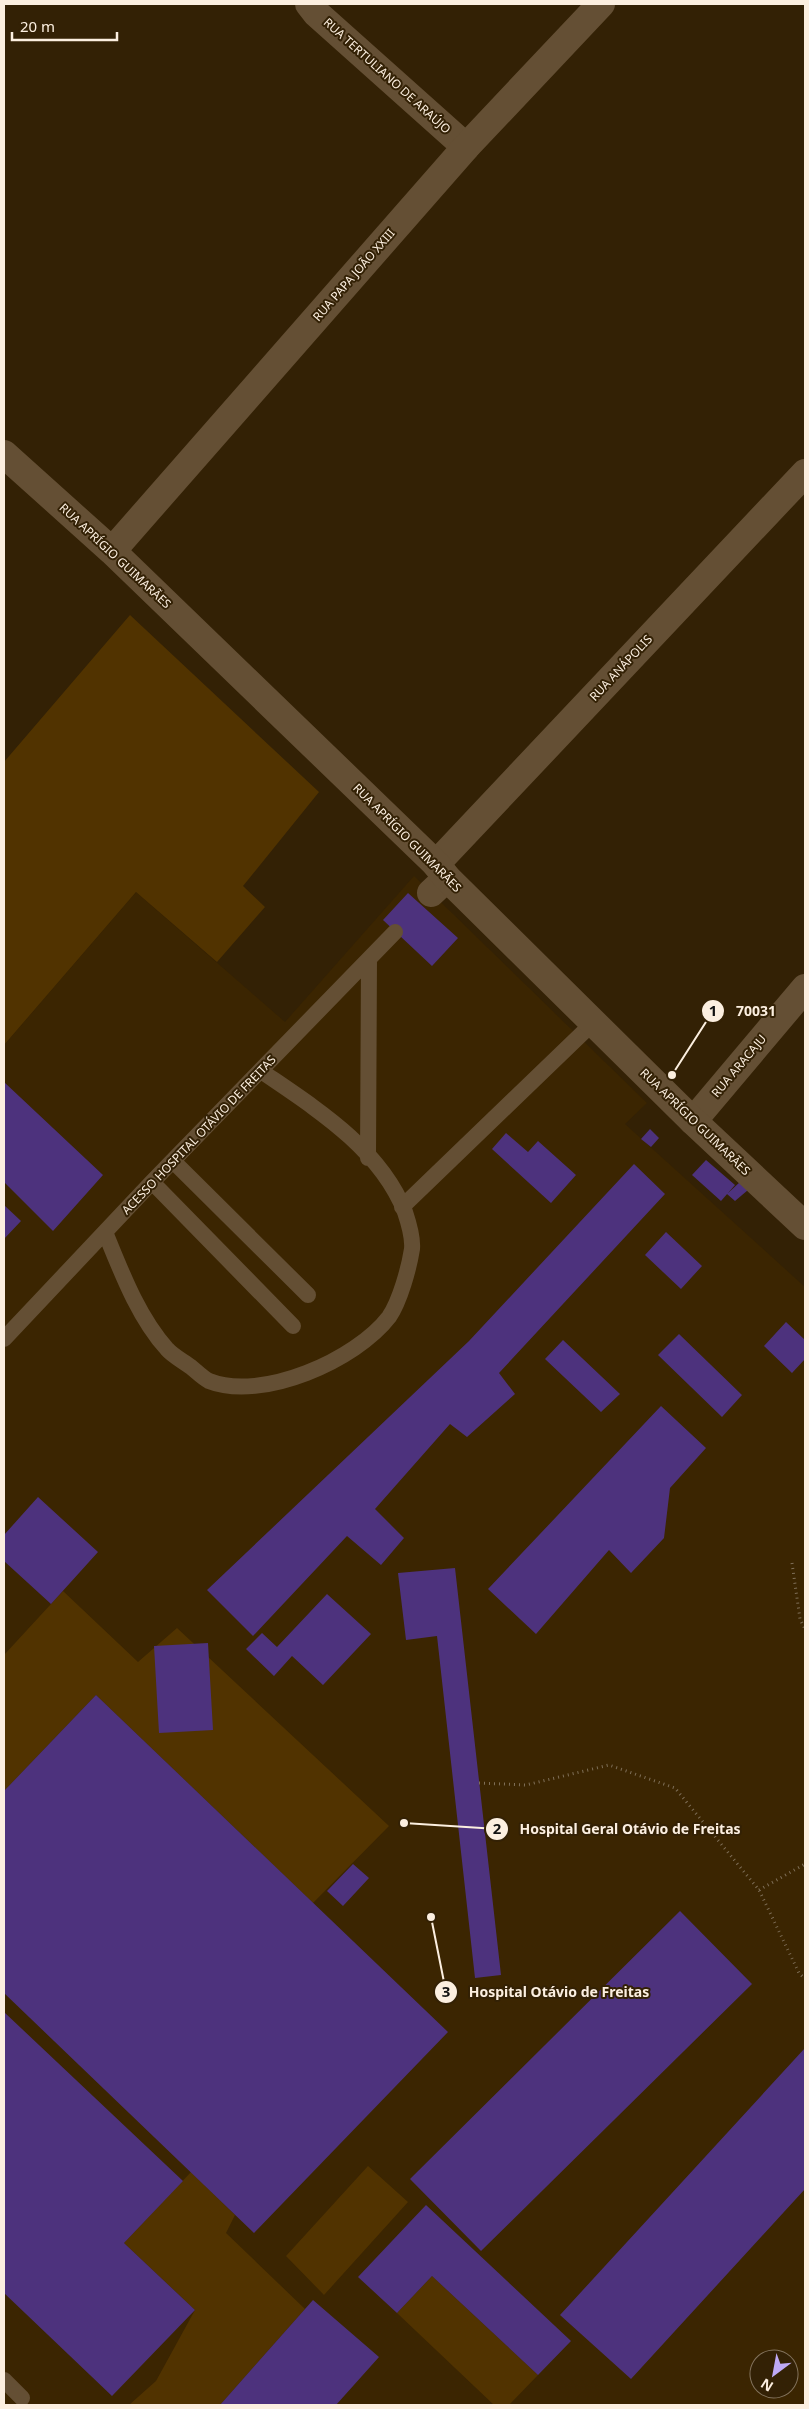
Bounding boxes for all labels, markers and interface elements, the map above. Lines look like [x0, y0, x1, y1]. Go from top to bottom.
scale bar [12, 10, 118, 42]
street label: RUA TERTULIANO DE ARAÚJO [320, 14, 455, 137]
text: 20 m [20, 16, 55, 36]
street label: RUA PAPA JOÃO XXIII [309, 225, 399, 325]
street label: RUA APRÍGIO GUIMARÃES [56, 499, 175, 612]
street label: RUA ANÁPOLIS [585, 631, 656, 705]
street label: RUA APRÍGIO GUIMARÃES [349, 780, 466, 896]
callout: 70031 [701, 997, 786, 1026]
text: 1 [709, 1000, 717, 1020]
text: 70031 [736, 1001, 776, 1020]
street label: RUA ARACAJU [707, 1031, 770, 1101]
street label: ACESSO HOSPITAL OTÁVIO DE FREITAS [118, 1051, 280, 1218]
street label: RUA APRÍGIO GUIMARÃES [637, 1064, 754, 1179]
callout: Hospital Geral Otávio de Freitas [484, 1814, 750, 1843]
text: 2 [493, 1818, 502, 1838]
text: Hospital Geral Otávio de Freitas [519, 1819, 741, 1838]
callout: Hospital Otávio de Freitas [434, 1978, 659, 2007]
text: 3 [442, 1981, 450, 2001]
text: Hospital Otávio de Freitas [469, 1982, 649, 2001]
north arrow [749, 2349, 799, 2399]
text: N [757, 2374, 777, 2397]

